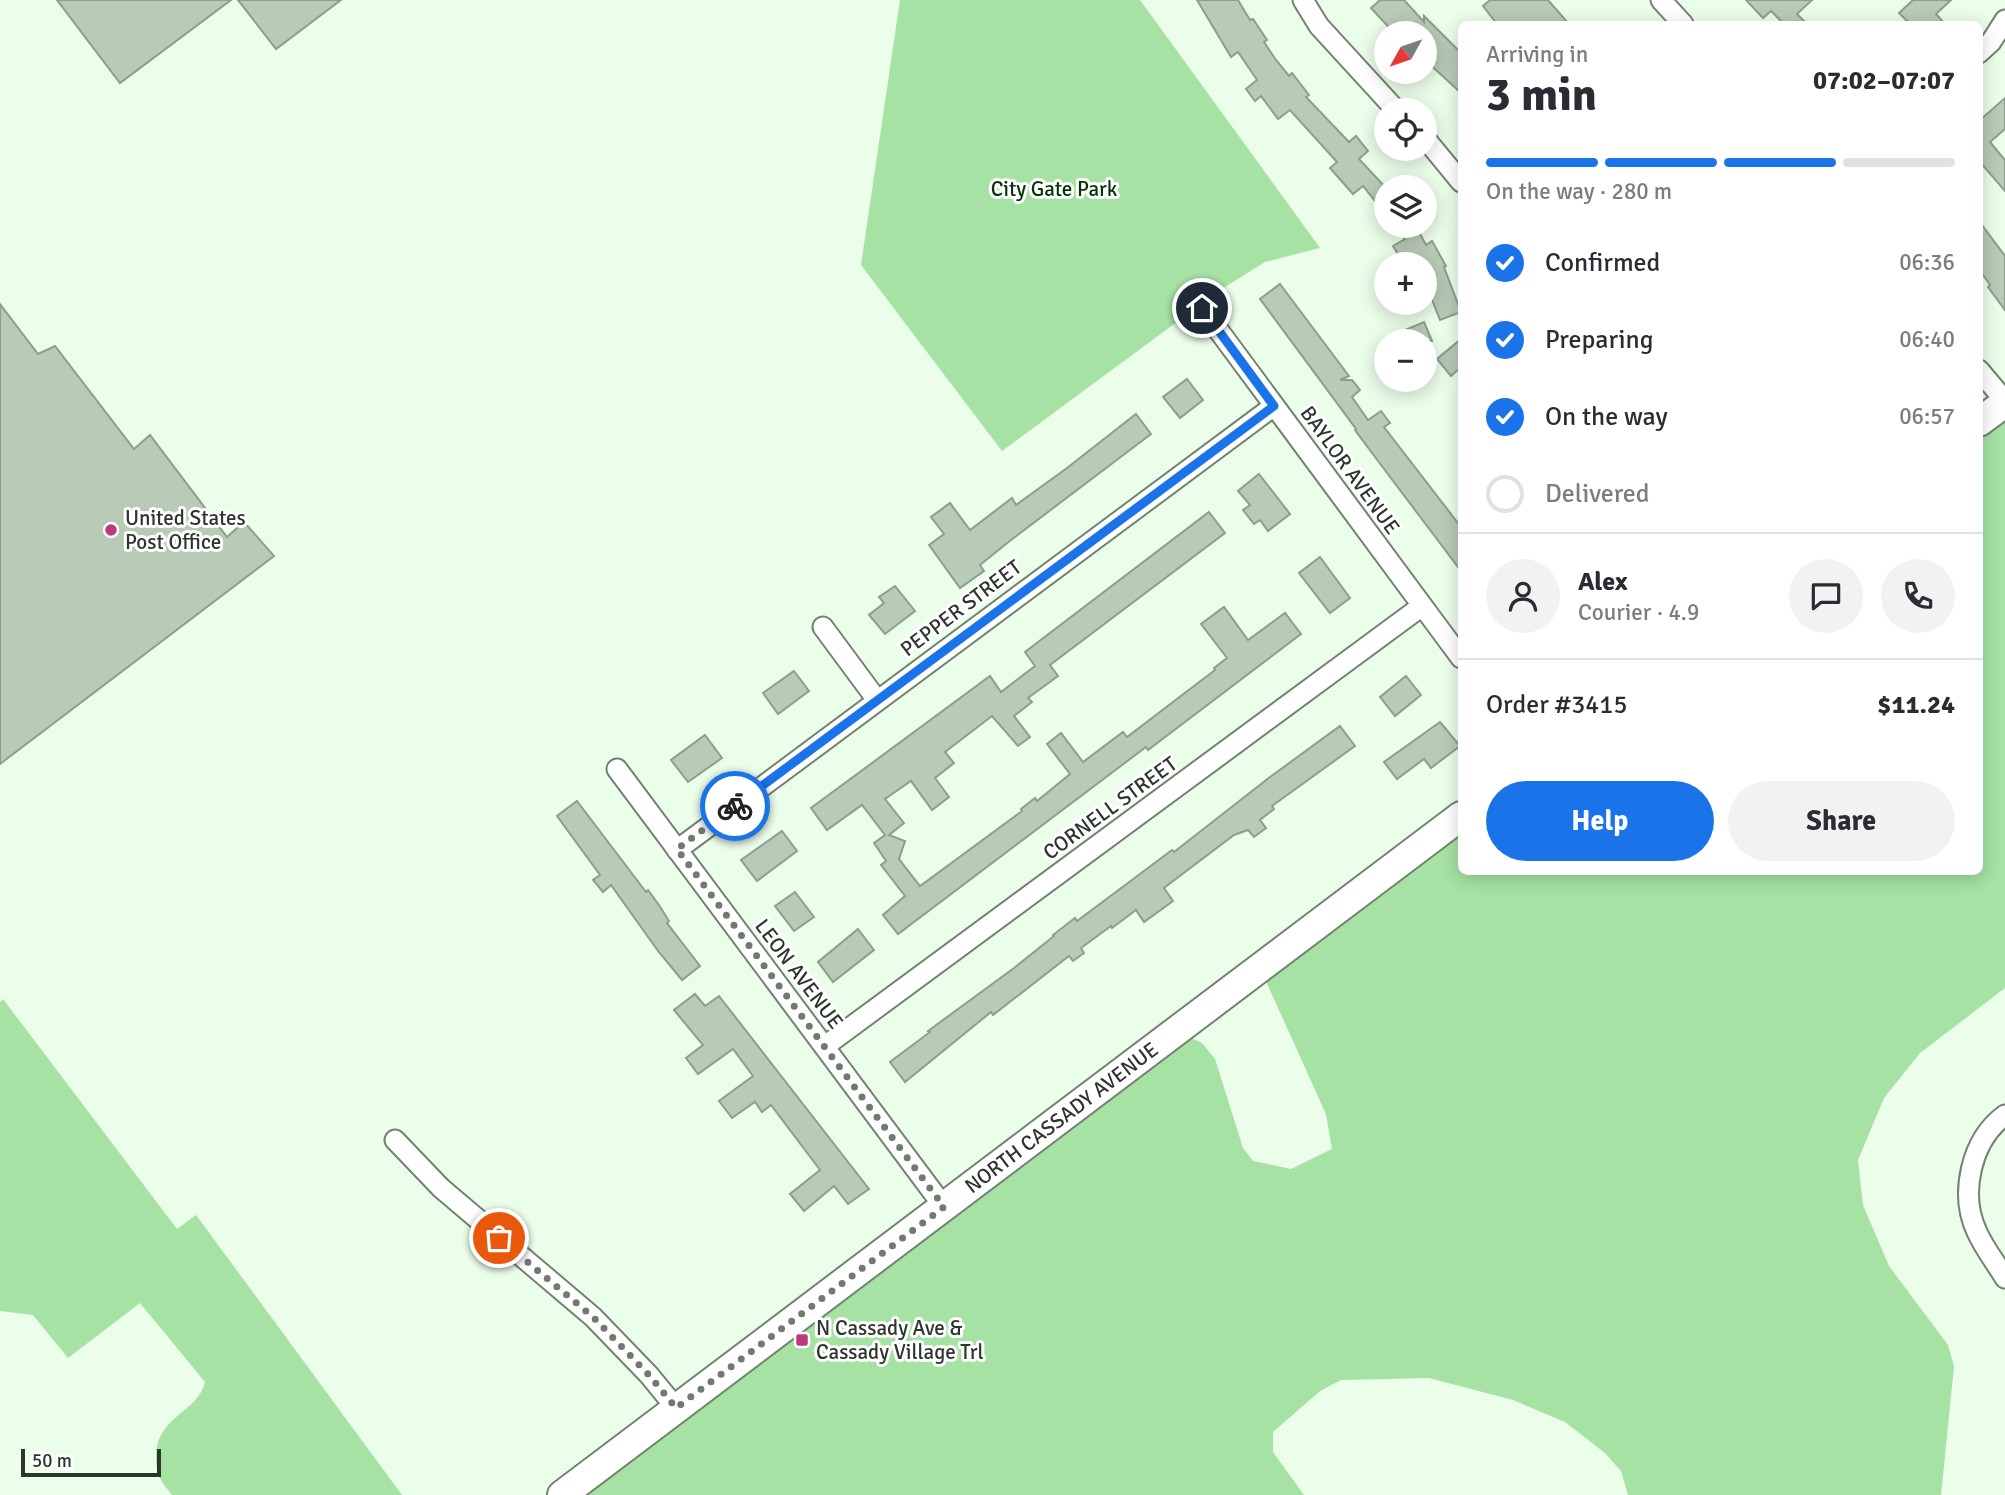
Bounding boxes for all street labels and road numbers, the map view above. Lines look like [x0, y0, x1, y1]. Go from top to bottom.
street label: BAYLOR AVENUE [1295, 401, 1405, 539]
street label: PEPPER STREET [895, 554, 1027, 662]
street label: CORNELL STREET [1038, 750, 1183, 865]
street label: LEON AVENUE [749, 914, 849, 1034]
street label: NORTH CASSADY AVENUE [960, 1036, 1163, 1199]

